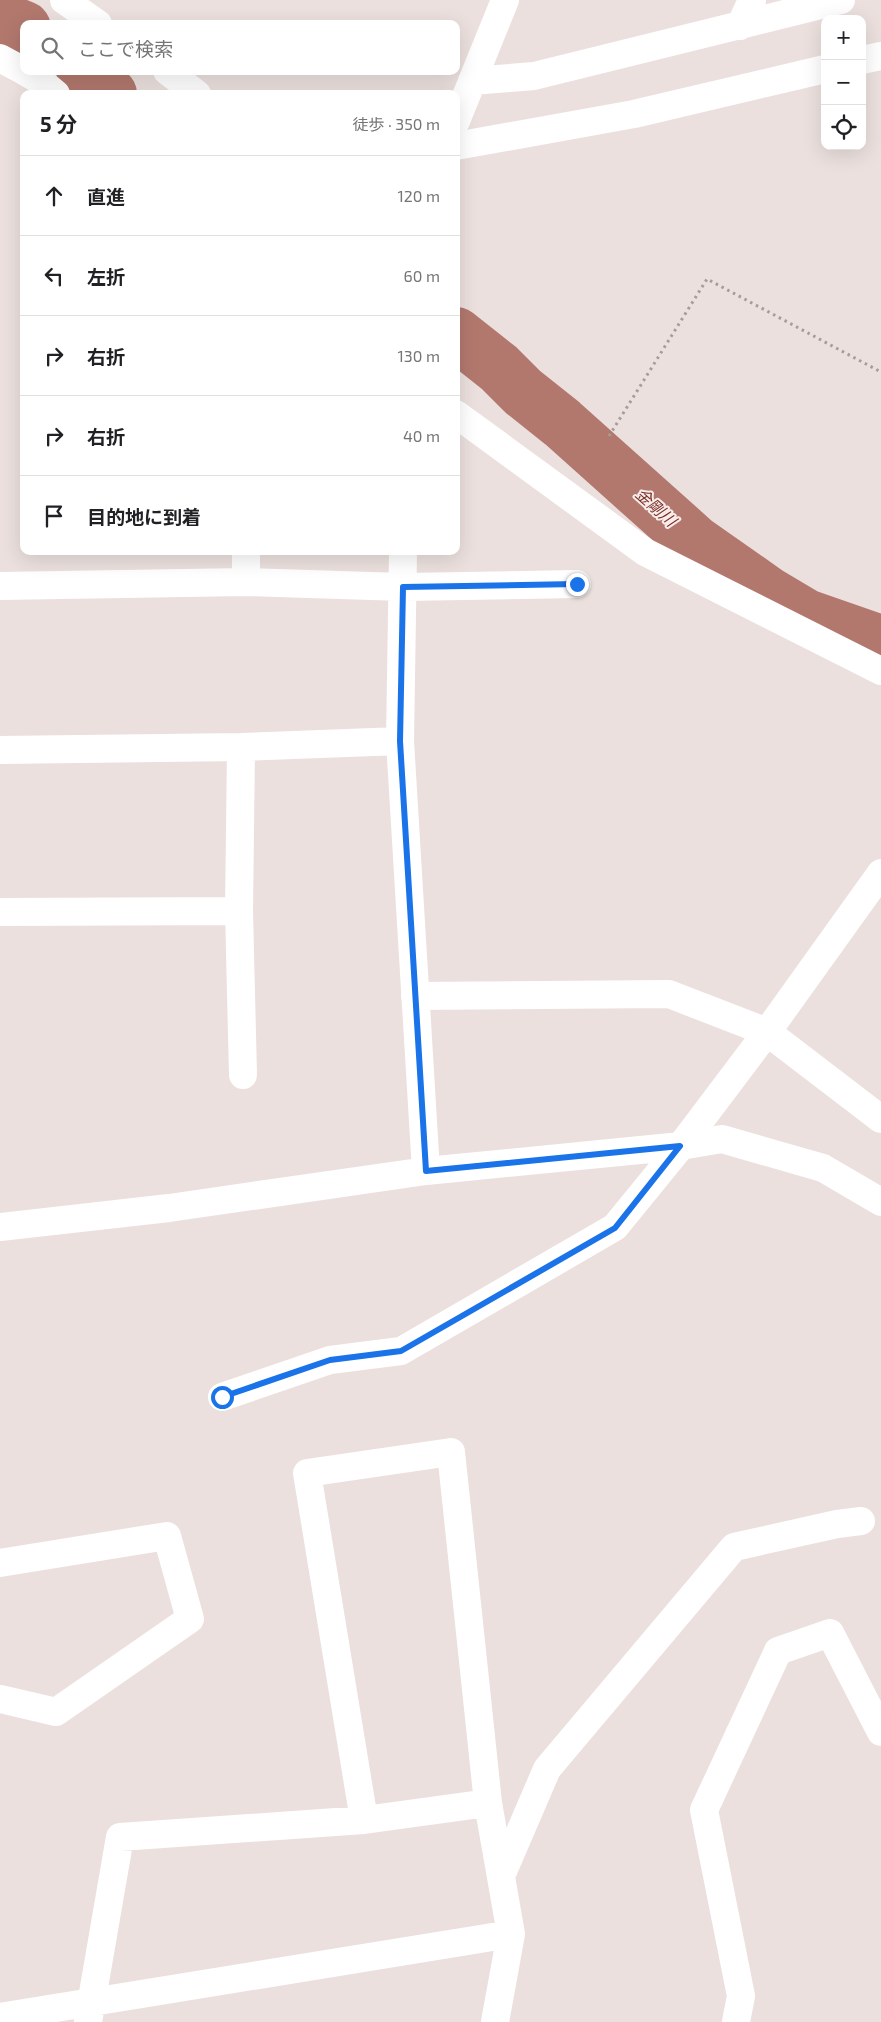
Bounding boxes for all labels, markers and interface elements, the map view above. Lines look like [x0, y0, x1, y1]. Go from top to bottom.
map controls [821, 15, 866, 150]
button: + [821, 15, 866, 60]
search box [20, 20, 460, 75]
icon: search [38, 34, 66, 62]
text: ここで検索 [78, 37, 173, 60]
button: − [821, 60, 866, 105]
button: locate [821, 105, 866, 150]
text: 5 分 [40, 111, 77, 136]
text: 徒歩 · 350 m [352, 114, 440, 133]
icon: ahead [40, 182, 68, 210]
text: 直進 [87, 185, 125, 208]
text: 120 m [397, 186, 440, 205]
icon: left [40, 262, 68, 290]
text: 左折 [87, 265, 125, 288]
text: 60 m [404, 266, 440, 285]
icon: right [40, 342, 68, 370]
text: 右折 [87, 345, 125, 368]
text: 130 m [398, 346, 440, 365]
icon: right [40, 422, 68, 450]
text: 右折 [87, 425, 125, 448]
text: 40 m [403, 426, 440, 445]
water label: 金剛川 [632, 484, 682, 531]
icon: arrive [40, 502, 68, 530]
text: 目的地に到着 [87, 505, 201, 528]
route end [566, 573, 589, 596]
route start [211, 1386, 234, 1409]

